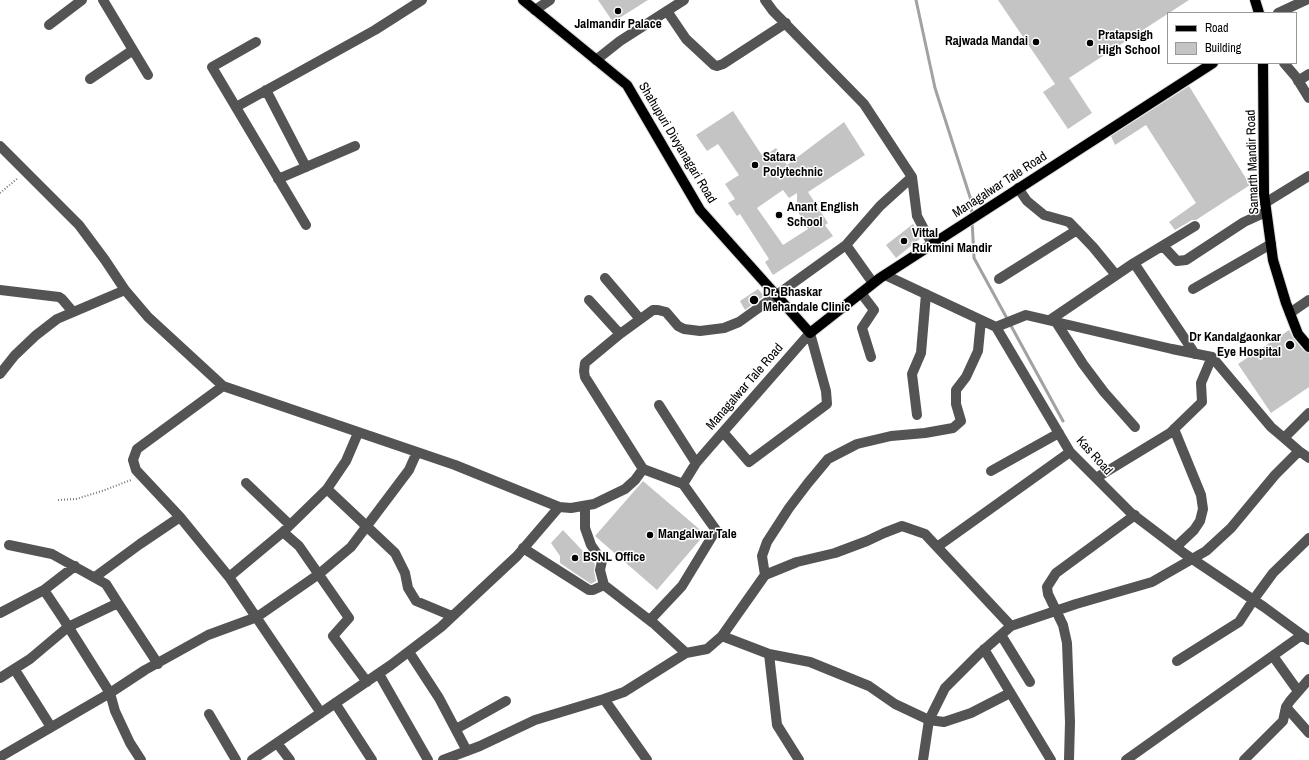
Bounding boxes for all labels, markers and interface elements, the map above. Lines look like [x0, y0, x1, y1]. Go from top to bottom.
marker: Jalmandir Palace [613, 6, 623, 16]
legend [1167, 12, 1297, 64]
place label: Jalmandir Palace [574, 17, 662, 33]
text: Road [1205, 20, 1229, 36]
place label: Pratapsigh High School [1098, 28, 1160, 59]
place label: Rajwada Mandai [945, 34, 1028, 50]
marker: Rajwada Mandai [1031, 37, 1041, 47]
marker: Pratapsigh High School [1085, 38, 1095, 48]
text: Building [1205, 40, 1241, 56]
street label: Shahupuri Divyanagari Road [635, 80, 719, 206]
street label: Samarth Mandir Road [1243, 109, 1263, 215]
street label: Managalwar Tale Road [950, 149, 1050, 221]
place label: Satara Polytechnic [763, 150, 823, 181]
marker: Satara Polytechnic [750, 160, 760, 170]
place label: Anant English School [787, 200, 859, 231]
marker: Anant English School [774, 210, 784, 220]
place label: Vittal Rukmini Mandir [912, 226, 992, 257]
marker: Vittal Rukmini Mandir [899, 236, 909, 246]
place label: Dr. Bhaskar Mehandale Clinic [763, 285, 850, 316]
marker: Dr. Bhaskar Mehandale Clinic [748, 294, 760, 306]
place label: Dr Kandalgaonkar Eye Hospital [1189, 330, 1281, 361]
marker: Dr Kandalgaonkar Eye Hospital [1284, 339, 1296, 351]
street label: Managalwar Tale Road [703, 341, 787, 433]
street label: Kas Road [1073, 433, 1115, 479]
place label: Mangalwar Tale [658, 527, 737, 543]
marker: Mangalwar Tale [645, 530, 655, 540]
place label: BSNL Office [583, 550, 645, 566]
marker: BSNL Office [570, 553, 580, 563]

